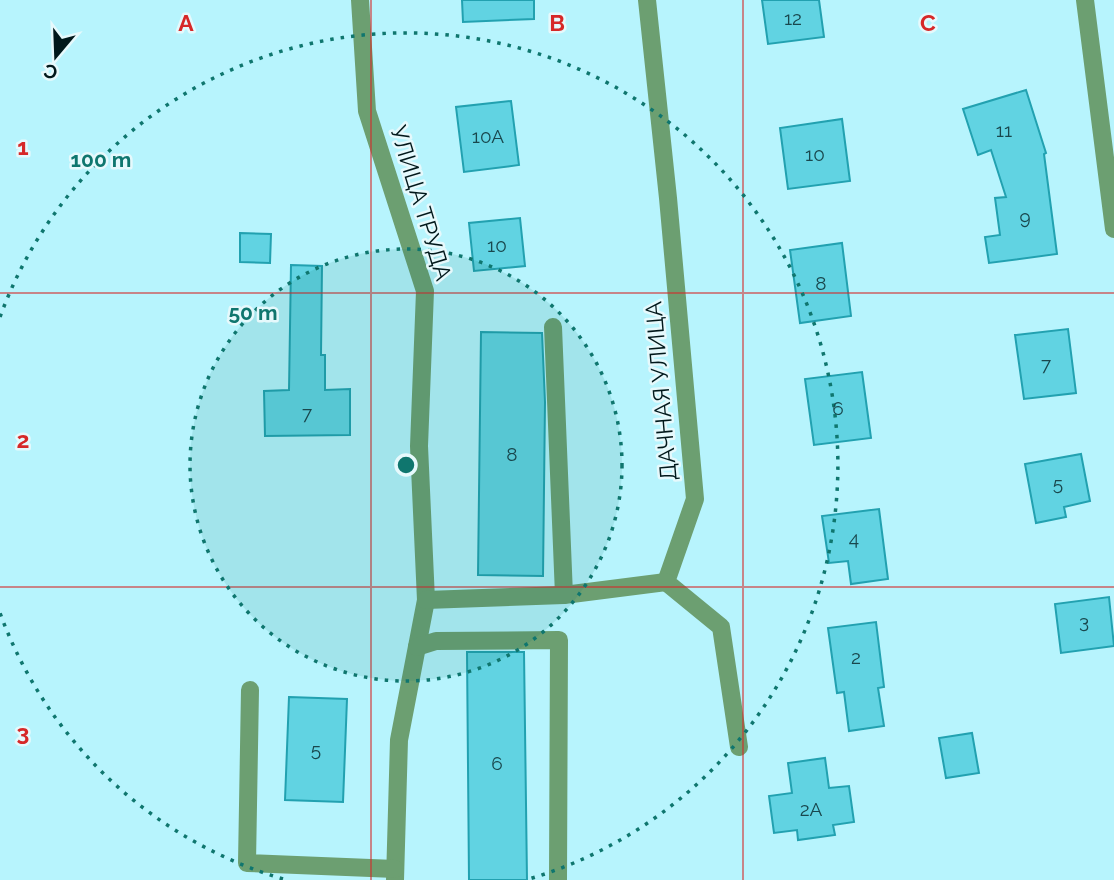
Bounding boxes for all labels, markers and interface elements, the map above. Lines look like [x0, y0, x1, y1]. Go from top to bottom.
house number: 12 [784, 7, 802, 29]
text: A [178, 9, 194, 36]
text: B [549, 9, 565, 36]
text: C [920, 9, 936, 36]
north arrow [21, 21, 91, 91]
text: С [41, 60, 60, 85]
house number: 11 [996, 119, 1012, 141]
street label: УЛИЦА ТРУДА [385, 122, 458, 284]
house number: 10А [472, 125, 504, 147]
text: 1 [17, 133, 29, 160]
house number: 10 [805, 143, 825, 165]
text: 100 m [71, 147, 131, 172]
house number: 9 [1019, 206, 1031, 228]
house number: 10 [487, 234, 507, 256]
house number: 8 [815, 272, 827, 294]
text: 50 m [228, 300, 278, 325]
street label: ДАЧНАЯ УЛИЦА [639, 300, 682, 482]
house number: 7 [1041, 353, 1051, 375]
house number: 6 [832, 397, 844, 419]
house number: 7 [302, 402, 312, 424]
text: 2 [17, 426, 29, 453]
house number: 8 [506, 443, 518, 465]
centre of rings [394, 453, 418, 477]
house number: 5 [1053, 472, 1063, 494]
house number: 4 [849, 527, 859, 549]
house number: 3 [1079, 610, 1089, 632]
house number: 2 [851, 646, 861, 668]
text: 3 [17, 719, 29, 746]
house number: 5 [311, 738, 321, 760]
house number: 6 [491, 752, 503, 774]
house number: 2А [800, 798, 823, 820]

